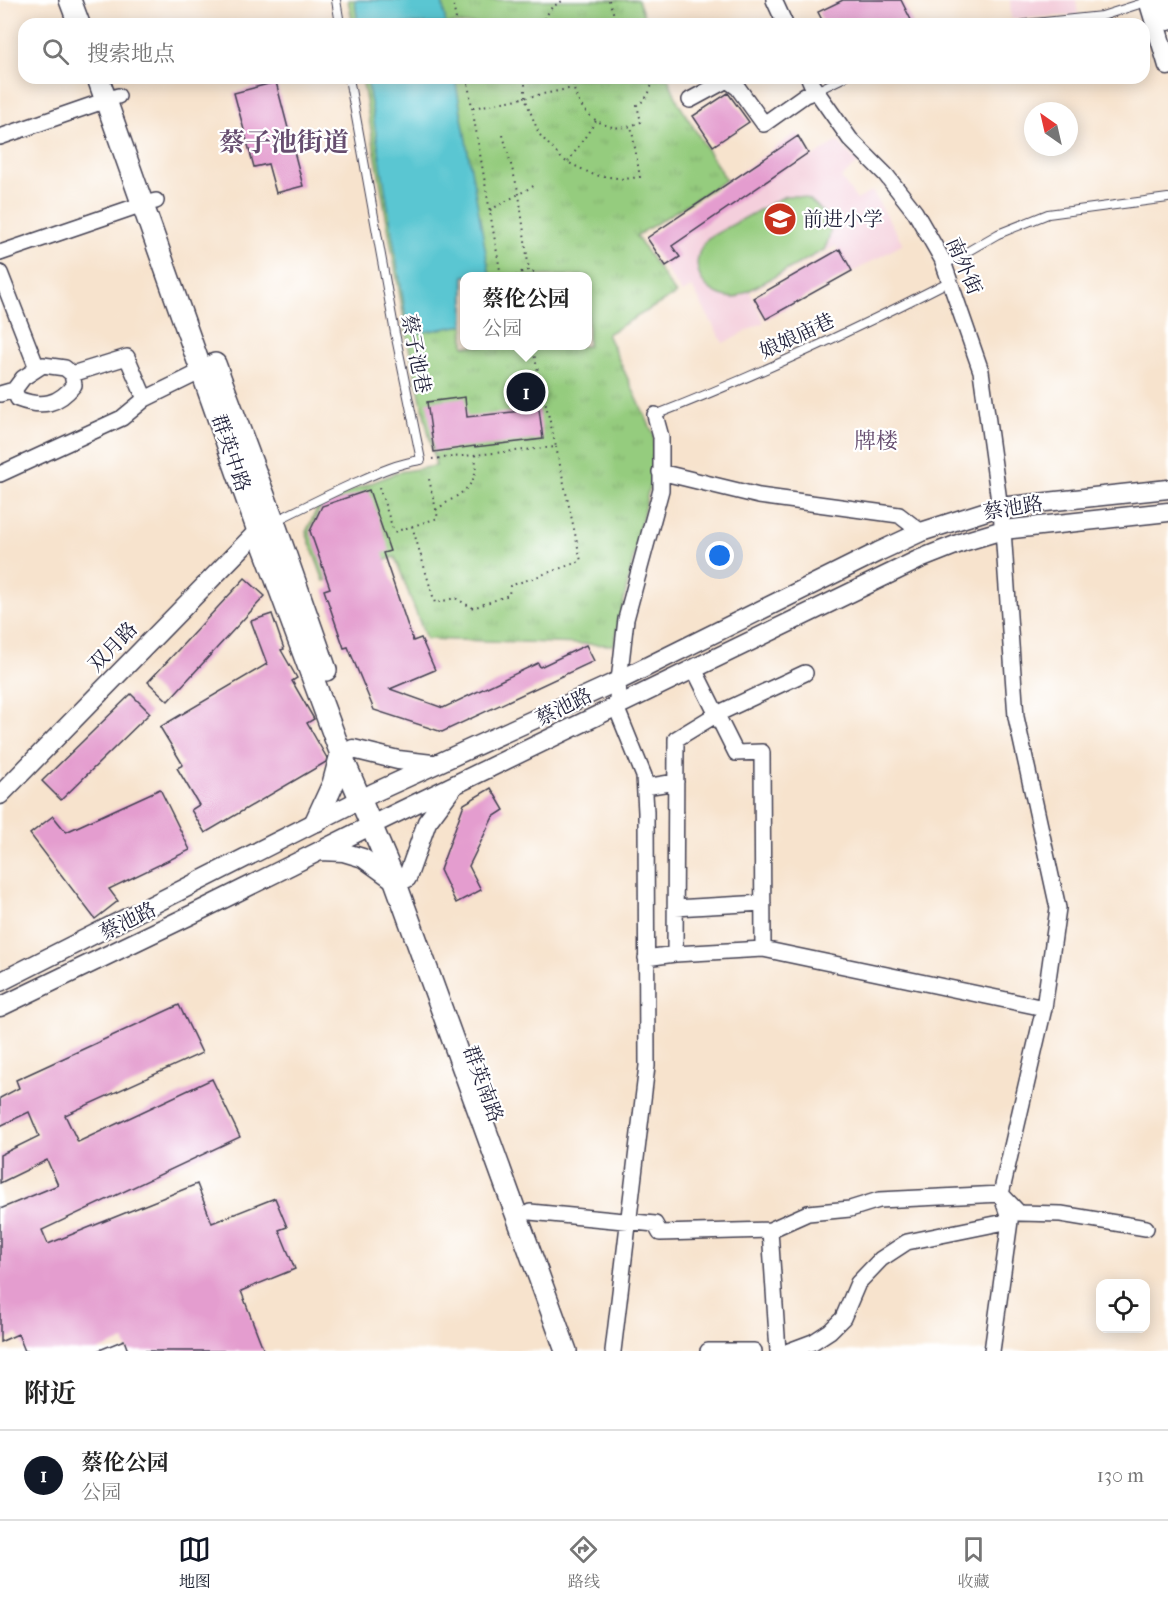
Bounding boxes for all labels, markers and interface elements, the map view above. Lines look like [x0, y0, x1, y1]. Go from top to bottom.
search box [18, 18, 1150, 84]
icon: search [39, 35, 72, 68]
text: 搜索地点 [87, 41, 175, 67]
north arrow [1024, 102, 1078, 156]
district label: 蔡子池街道 [219, 127, 349, 158]
school or university icon: 前进小学 [762, 201, 798, 237]
place label: 前进小学 [803, 208, 883, 231]
street label: 南外街 [942, 234, 986, 298]
popup [460, 272, 592, 350]
text: 蔡伦公园 [482, 286, 570, 312]
street label: 娘娘庙巷 [756, 309, 838, 363]
street label: 蔡子池巷 [397, 313, 435, 395]
text: 公园 [482, 317, 522, 340]
pin: 1 [506, 370, 546, 414]
street label: 群英中路 [207, 411, 255, 495]
district label: 牌楼 [854, 428, 898, 454]
street label: 蔡池路 [982, 492, 1044, 524]
your location [705, 541, 734, 570]
street label: 双月路 [84, 617, 142, 677]
street label: 蔡池路 [532, 684, 596, 730]
street label: 蔡池路 [96, 898, 160, 944]
street label: 群英南路 [459, 1042, 507, 1126]
map controls [1096, 1279, 1150, 1333]
button: locate [1096, 1279, 1150, 1333]
text: 附近 [24, 1378, 76, 1409]
text: 蔡伦公园 [81, 1450, 169, 1476]
text: 1 [40, 1464, 47, 1487]
text: 130 m [1097, 1464, 1144, 1487]
text: 公园 [81, 1481, 121, 1504]
tab: 地图 [178, 1533, 211, 1592]
tab: 路线 [567, 1533, 600, 1592]
tab: 收藏 [957, 1533, 990, 1592]

